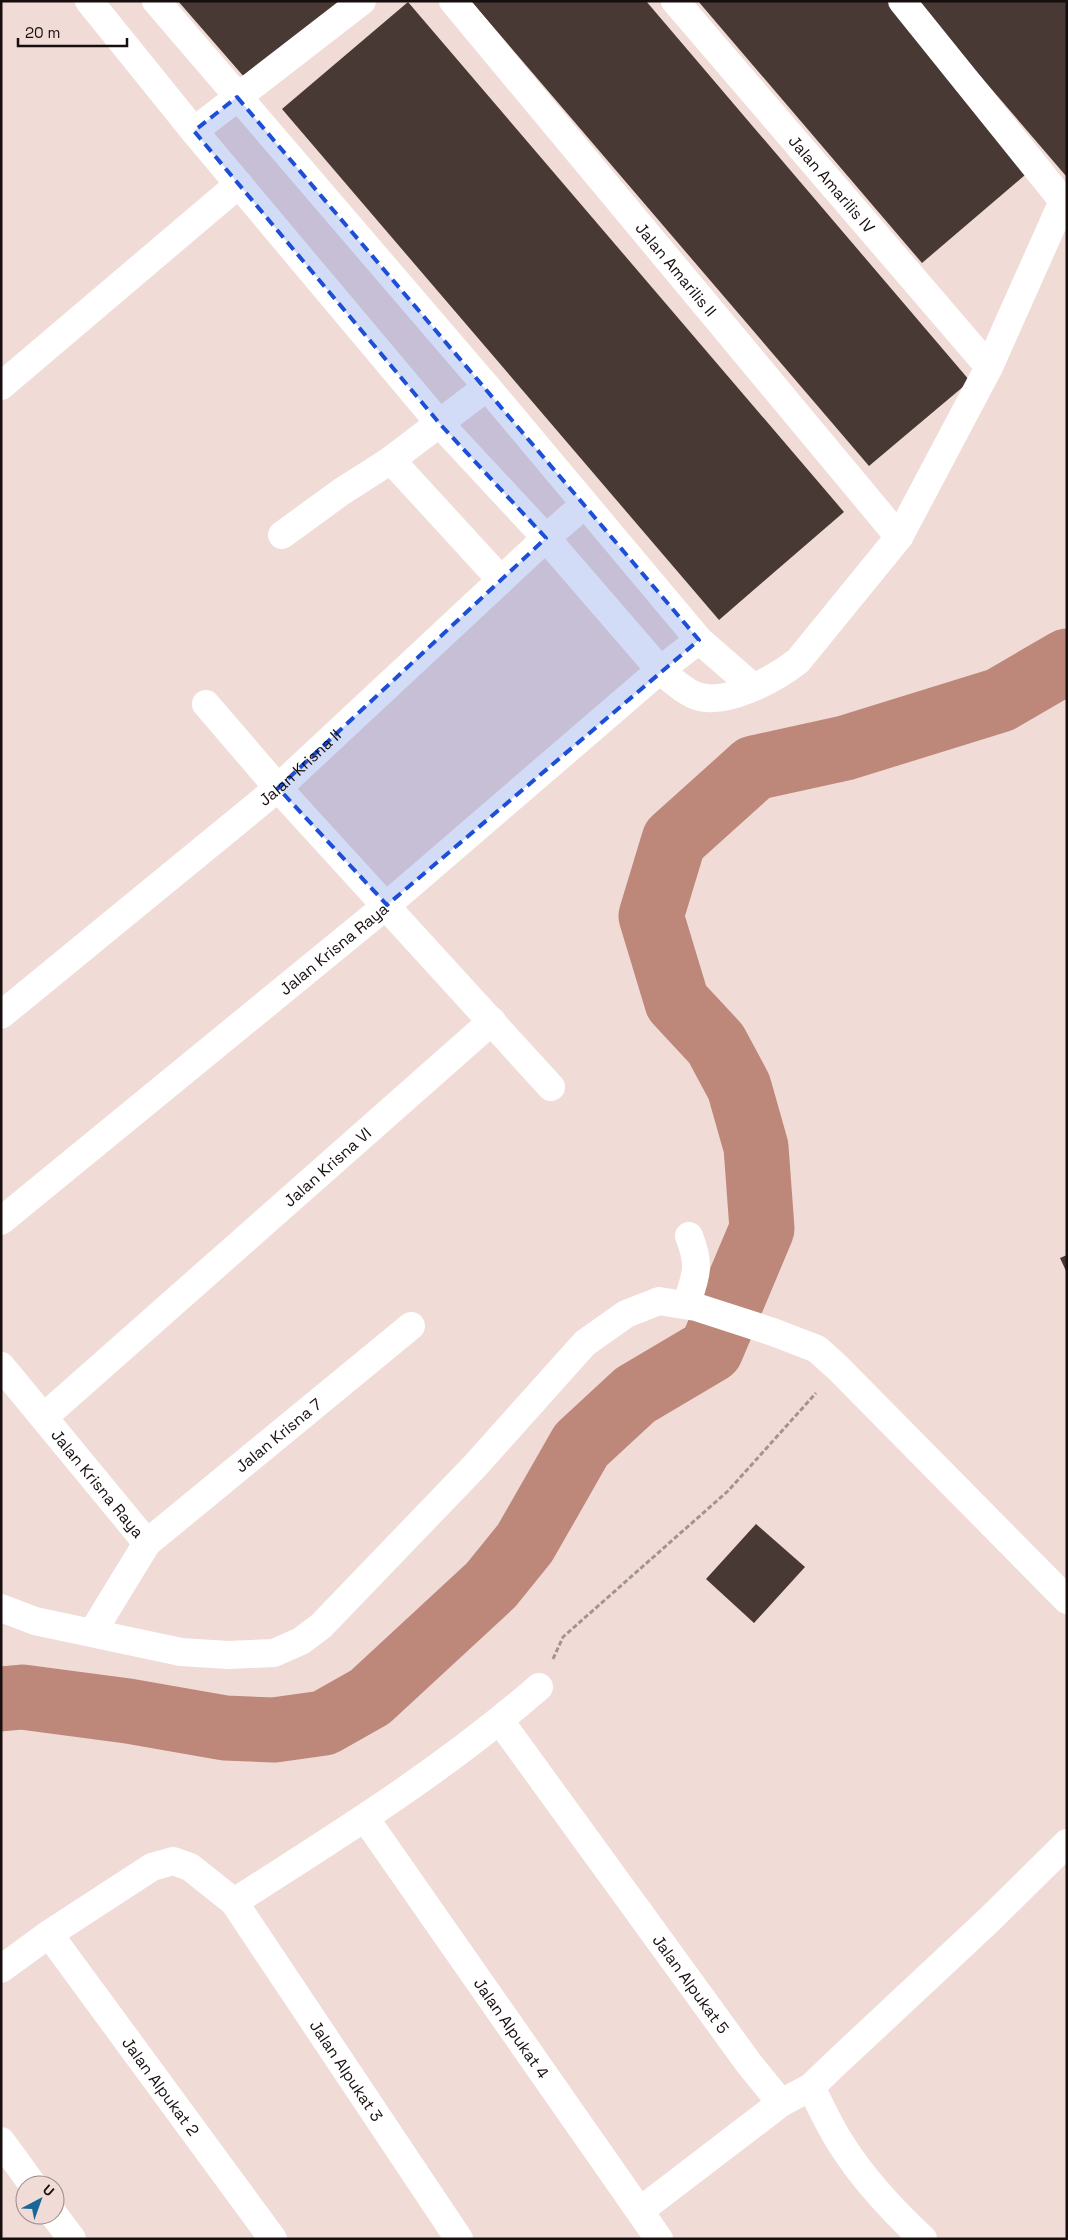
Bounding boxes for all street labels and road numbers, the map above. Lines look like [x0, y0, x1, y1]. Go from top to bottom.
street label: Jalan Amarilis IV [784, 131, 880, 237]
street label: Jalan Amarilis II [631, 218, 722, 321]
street label: Jalan Krisna II [254, 724, 345, 810]
street label: Jalan Krisna Raya [275, 898, 393, 999]
street label: Jalan Krisna VI [279, 1122, 375, 1211]
street label: Jalan Krisna 7 [231, 1393, 326, 1477]
street label: Jalan Krisna Raya [47, 1425, 149, 1542]
street label: Jalan Alpukat 5 [648, 1930, 734, 2038]
street label: Jalan Alpukat 4 [469, 1974, 554, 2082]
street label: Jalan Alpukat 3 [305, 2016, 388, 2125]
street label: Jalan Alpukat 2 [118, 2033, 204, 2140]

